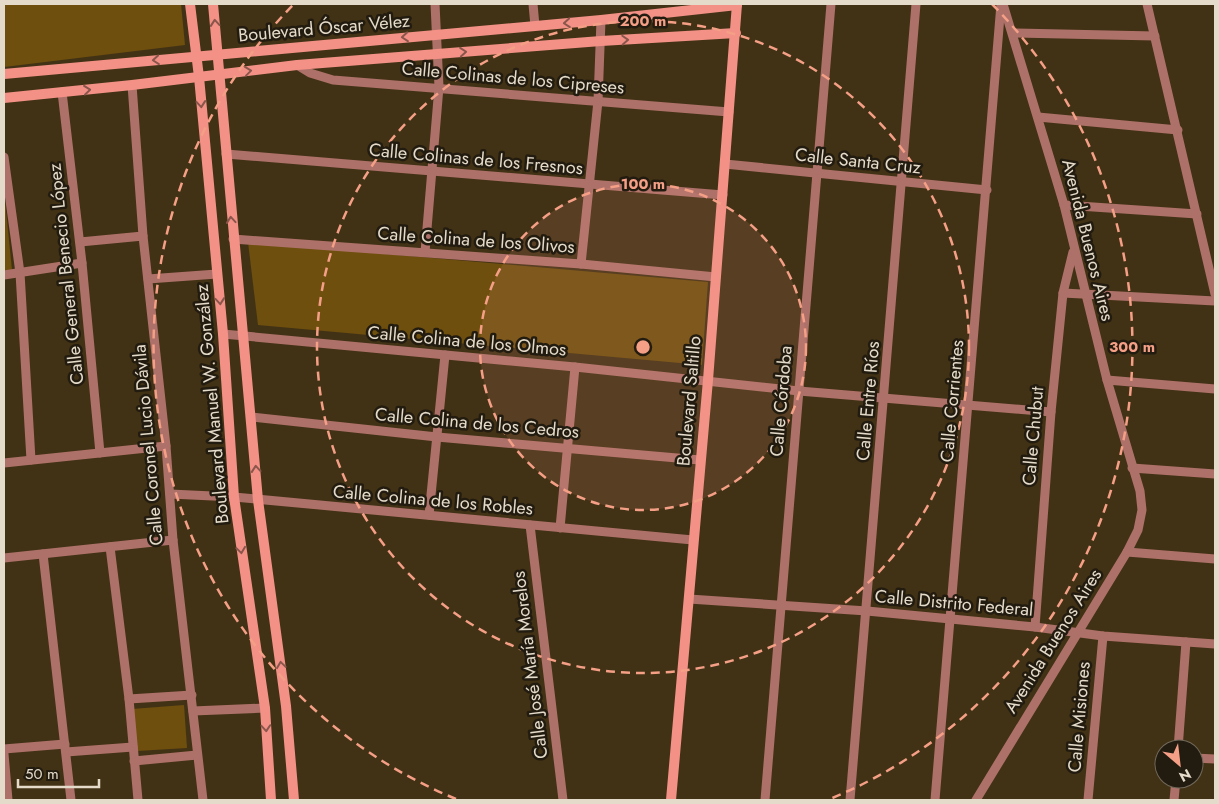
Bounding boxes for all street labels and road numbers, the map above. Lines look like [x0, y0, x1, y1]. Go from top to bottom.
street label: Boulevard Óscar Vélez [237, 7, 412, 48]
street label: Calle Colinas de los Cipreses [401, 55, 625, 101]
street label: Calle Colinas de los Fresnos [368, 137, 584, 181]
street label: Calle Santa Cruz [794, 141, 923, 181]
street label: Avenida Buenos Aires [1055, 156, 1121, 324]
street label: Calle General Benecio López [41, 161, 91, 386]
street label: Calle Colina de los Olivos [376, 220, 576, 260]
street label: Boulevard Manuel W. González [189, 282, 235, 525]
street label: Calle Colina de los Olmos [367, 319, 567, 363]
street label: Boulevard Saltillo [670, 335, 708, 467]
street label: Calle Corrientes [934, 339, 970, 463]
street label: Calle Entre Ríos [850, 340, 886, 462]
street label: Calle Coronel Lucio Dávila [126, 343, 170, 547]
street label: Calle Córdoba [763, 344, 799, 458]
street label: Calle Chubut [1016, 385, 1050, 487]
street label: Calle Colina de los Cedros [374, 401, 580, 445]
street label: Calle Colina de los Robles [332, 478, 534, 522]
street label: Avenida Buenos Aires [998, 564, 1108, 718]
street label: Calle José María Morelos [506, 570, 554, 760]
street label: Calle Distrito Federal [874, 583, 1034, 623]
street label: Calle Misiones [1061, 661, 1097, 773]

